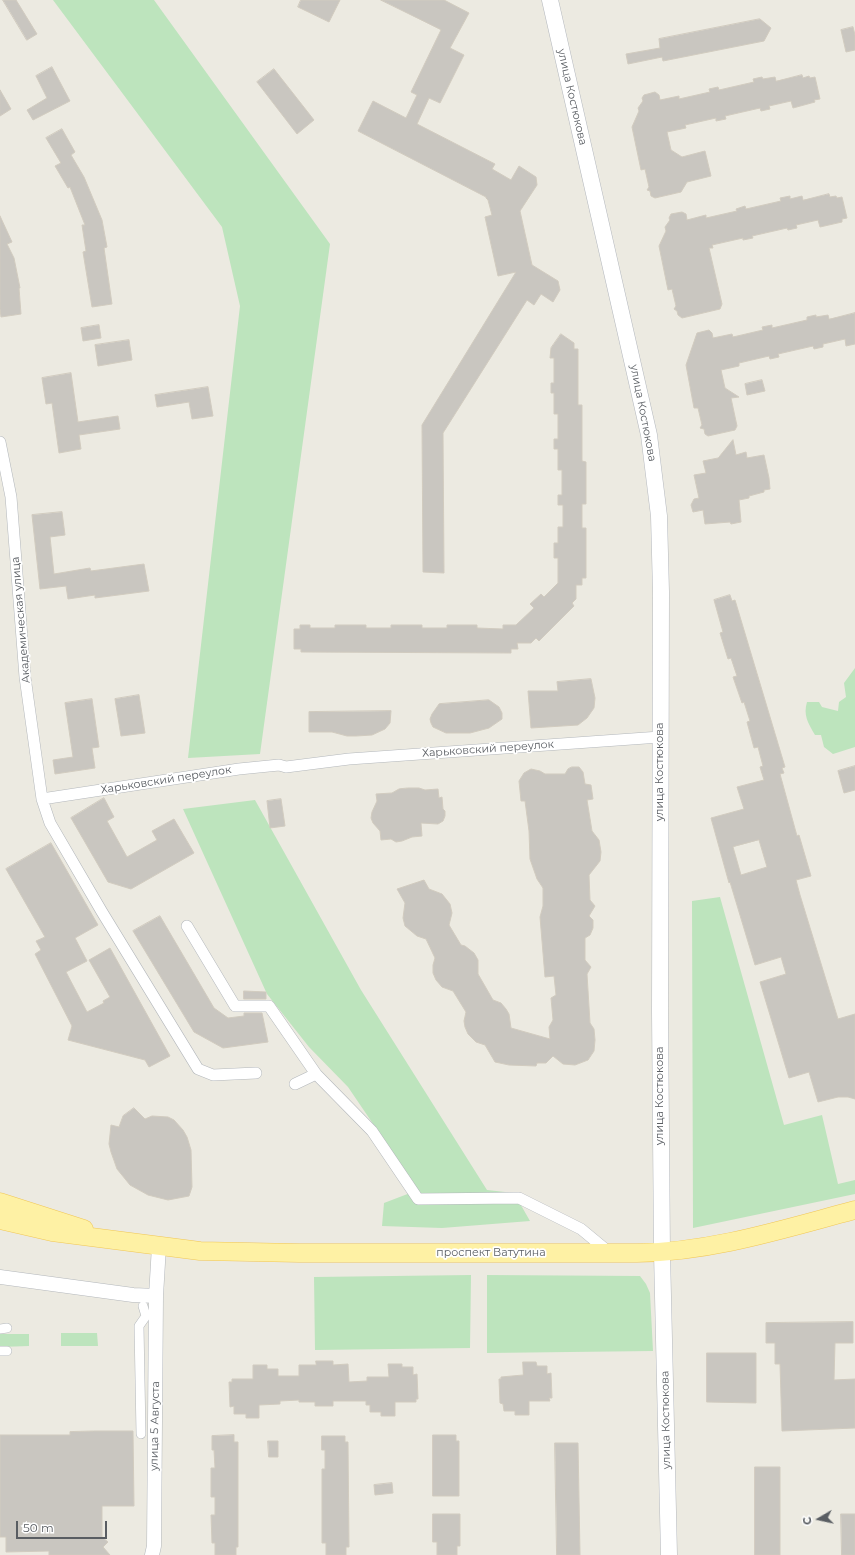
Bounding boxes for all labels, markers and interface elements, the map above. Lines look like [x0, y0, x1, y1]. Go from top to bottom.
street label: улица Костюкова [554, 47, 590, 147]
street label: улица Костюкова [627, 363, 659, 463]
street label: Академическая улица [9, 556, 33, 684]
street label: улица Костюкова [653, 723, 667, 821]
street label: Харьковский переулок [422, 738, 554, 760]
street label: Харьковский переулок [100, 763, 232, 797]
street label: улица Костюкова [653, 1047, 667, 1145]
street label: проспект Ватутина [436, 1246, 546, 1260]
street label: улица Костюкова [659, 1371, 673, 1469]
street label: улица 5 Августа [148, 1381, 162, 1471]
north arrow [799, 1499, 839, 1539]
scale bar [18, 1513, 109, 1539]
text: С [800, 1516, 815, 1526]
text: 50 m [23, 1520, 54, 1535]

